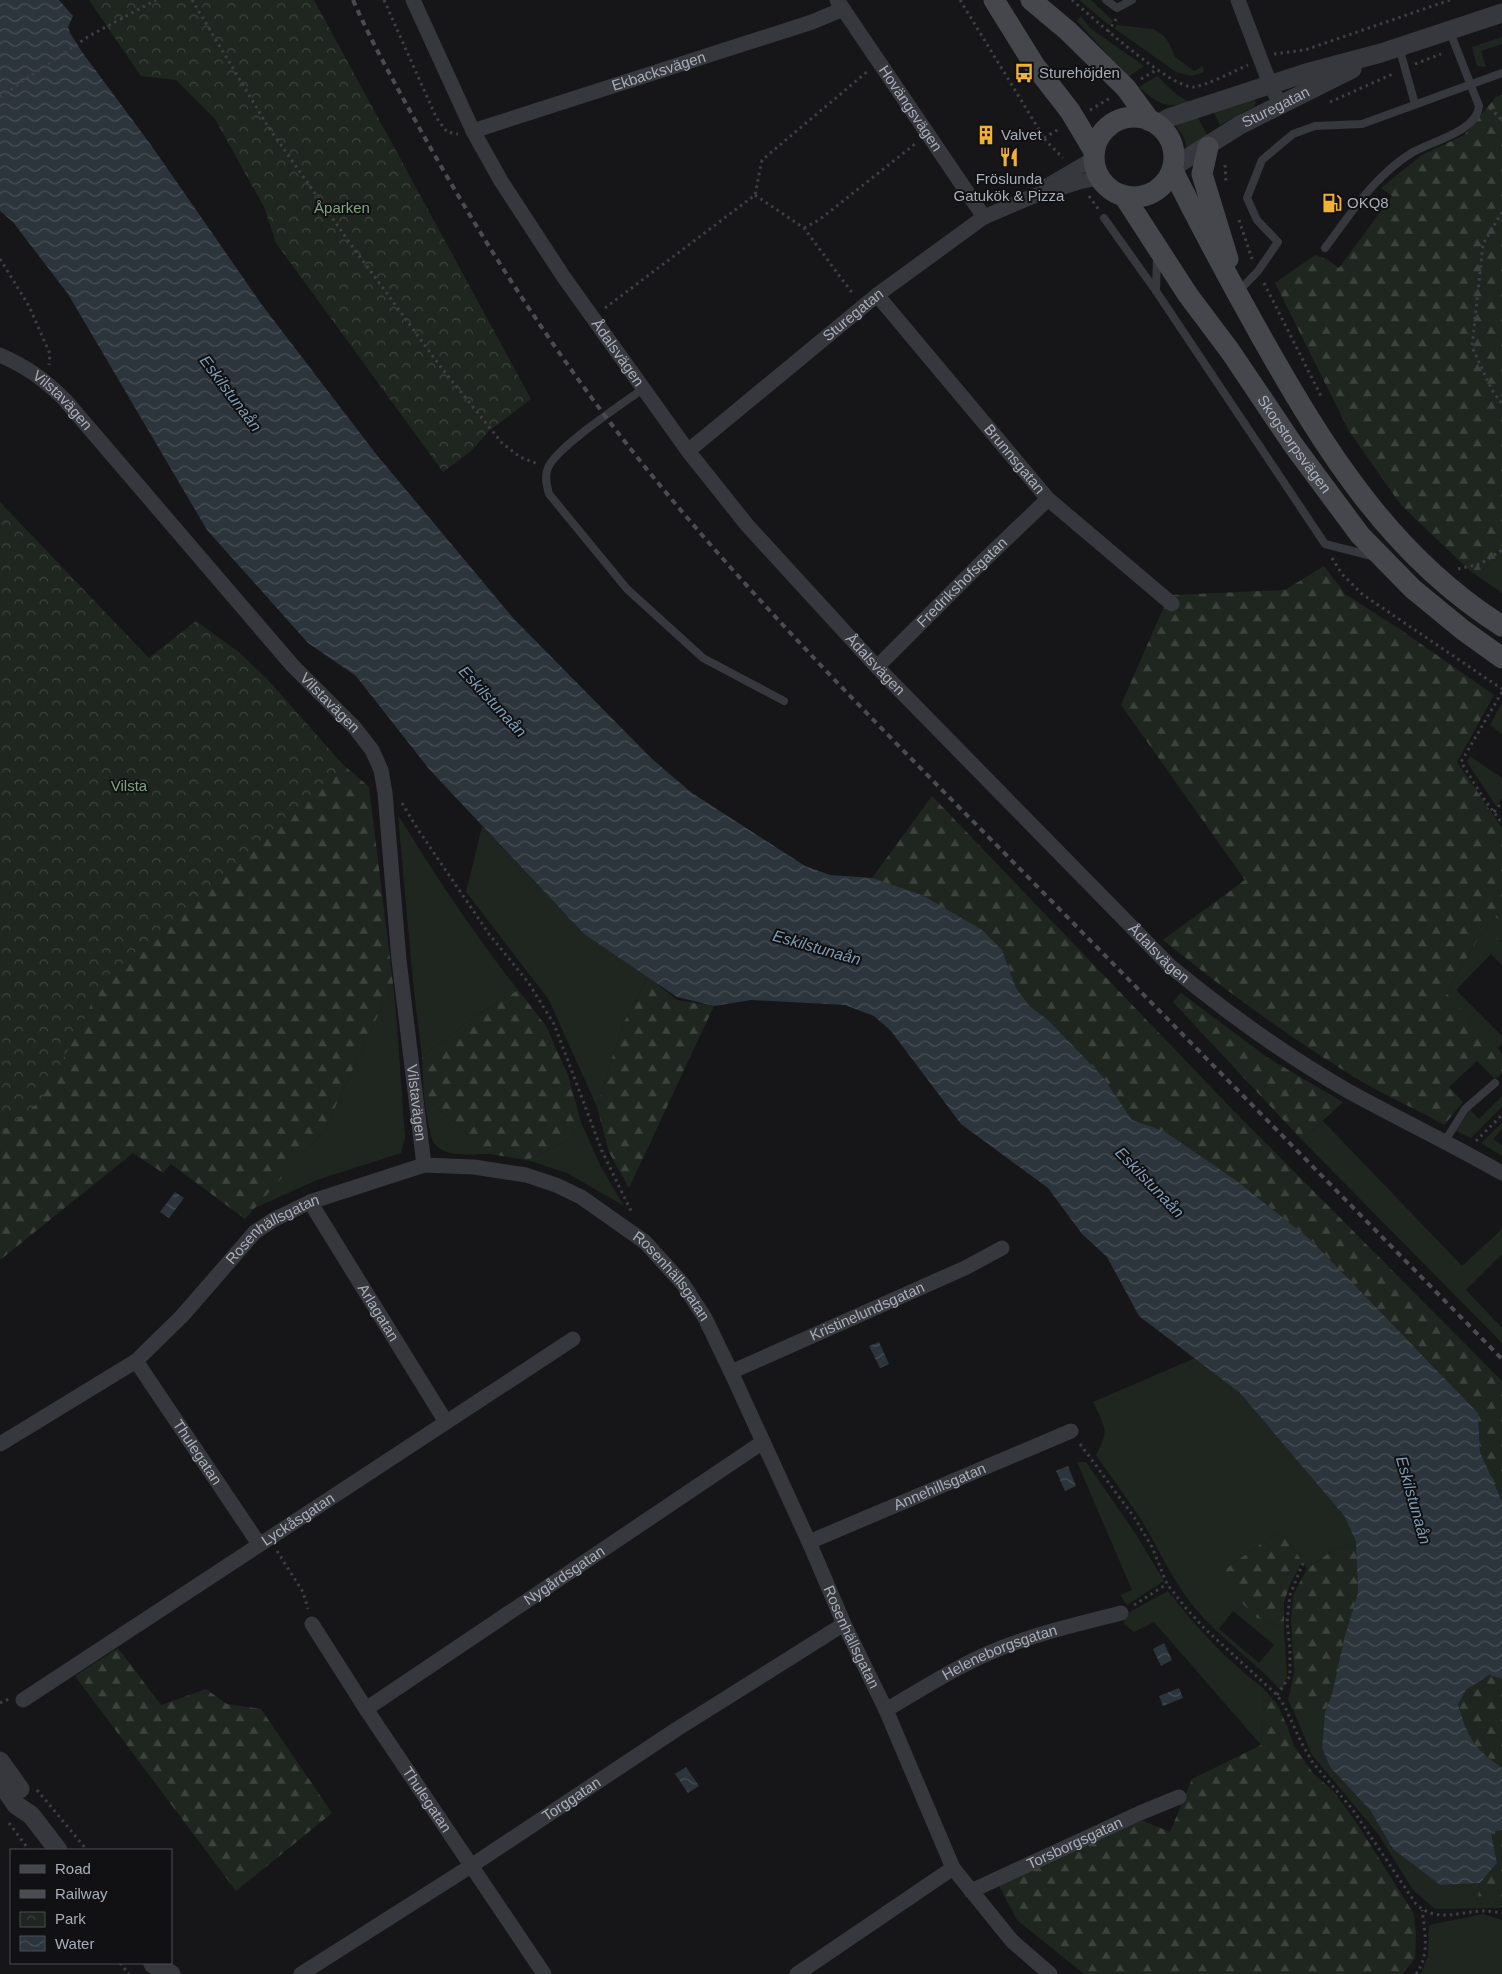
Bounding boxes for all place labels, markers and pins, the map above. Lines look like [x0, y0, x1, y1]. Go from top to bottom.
bus stop icon: Sturehöjden [1013, 62, 1035, 84]
place label: Sturehöjden [1039, 64, 1120, 81]
building icon: Valvet [975, 124, 997, 146]
place label: Valvet [1001, 126, 1042, 143]
restaurant icon: Fröslunda Gatukök & Pizza [998, 146, 1020, 168]
place label: Fröslunda Gatukök & Pizza [954, 170, 1065, 204]
fuel station icon: OKQ8 [1321, 192, 1343, 214]
place label: OKQ8 [1347, 194, 1389, 211]

